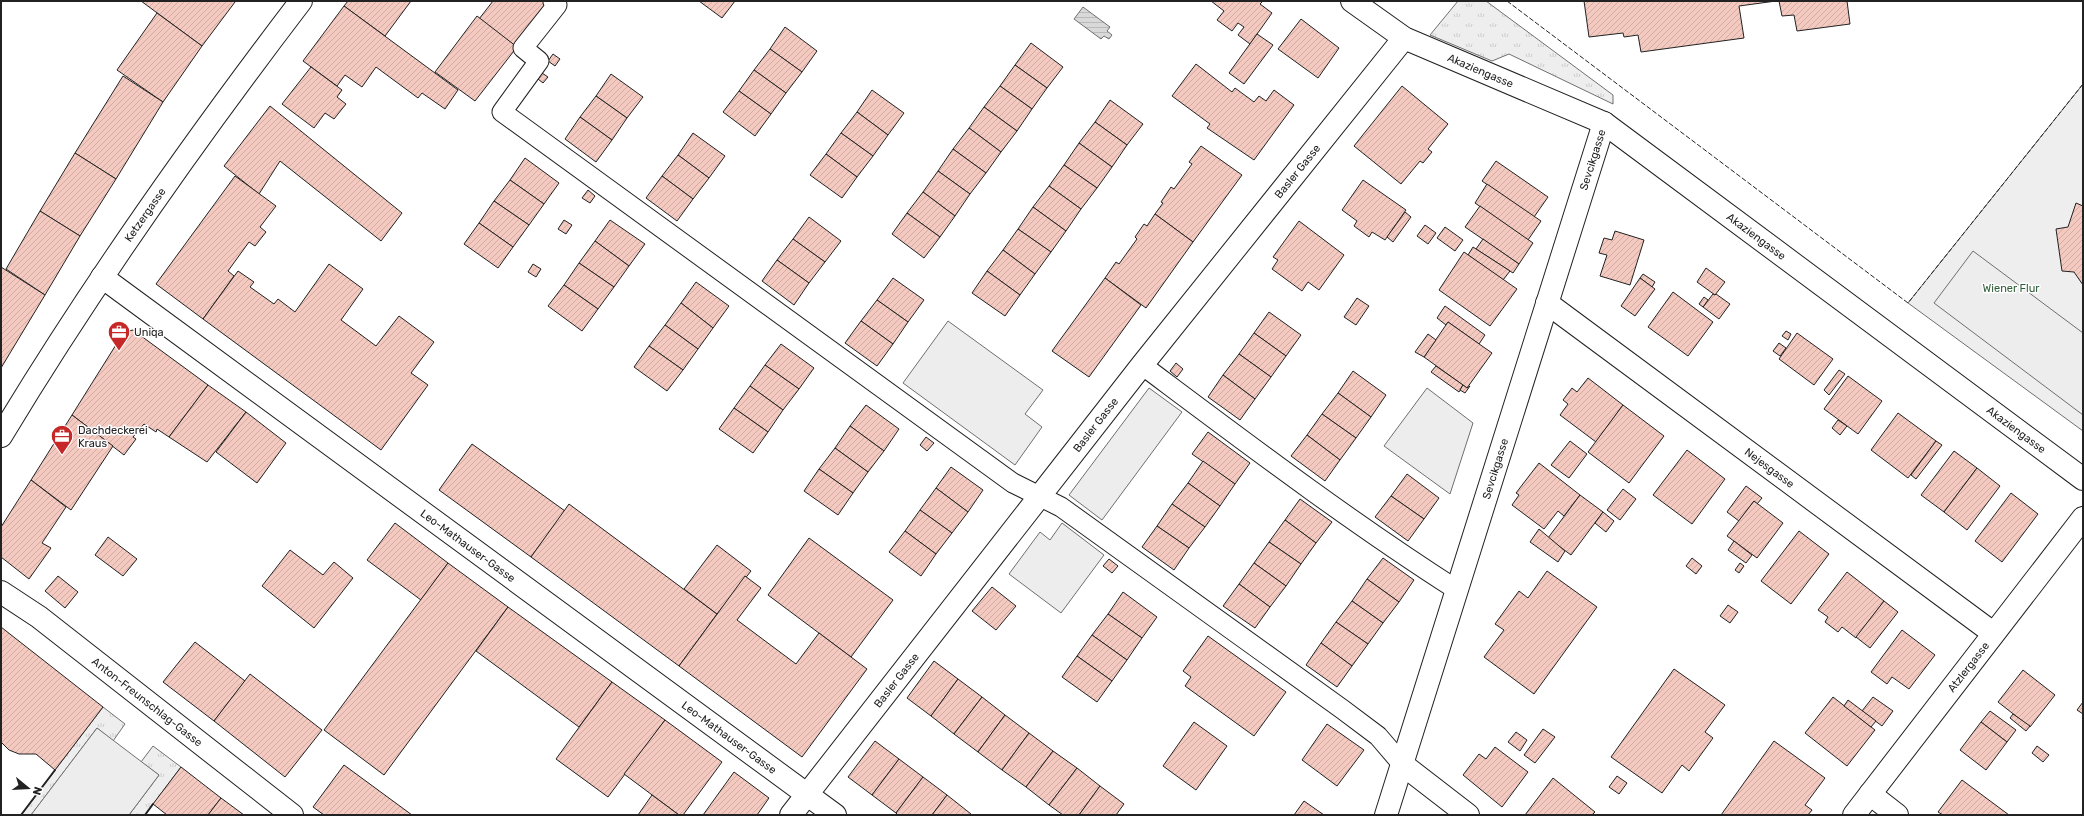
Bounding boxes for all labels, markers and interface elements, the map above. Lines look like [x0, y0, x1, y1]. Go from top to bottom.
street label: Akaziengasse [1445, 51, 1515, 91]
street label: Sevcikgasse [1577, 128, 1609, 192]
street label: Basler Gasse [1272, 142, 1323, 201]
street label: Ketzergasse [122, 186, 168, 244]
street label: Akaziengasse [1724, 210, 1788, 263]
park label: Wiener Flur [1983, 282, 2040, 295]
office icon: Uniqa [106, 319, 132, 352]
place label: Uniqa [134, 326, 164, 339]
street label: Basler Gasse [1071, 395, 1121, 455]
street label: Akaziengasse [1984, 404, 2048, 456]
office icon: Dachdeckerei Kraus [49, 423, 75, 456]
place label: Dachdeckerei Kraus [78, 424, 148, 450]
street label: Sevcikgasse [1480, 437, 1511, 501]
street label: Nejesgasse [1742, 446, 1797, 491]
street label: Leo-Mathauser-Gasse [418, 507, 518, 585]
street label: Atzlergasse [1945, 639, 1992, 695]
street label: Basler Gasse [871, 651, 922, 710]
street label: Anton-Freunschlag-Gasse [89, 655, 205, 749]
street label: Leo-Mathauser-Gasse [679, 699, 779, 777]
north arrow [8, 768, 48, 808]
text: N [30, 785, 44, 797]

